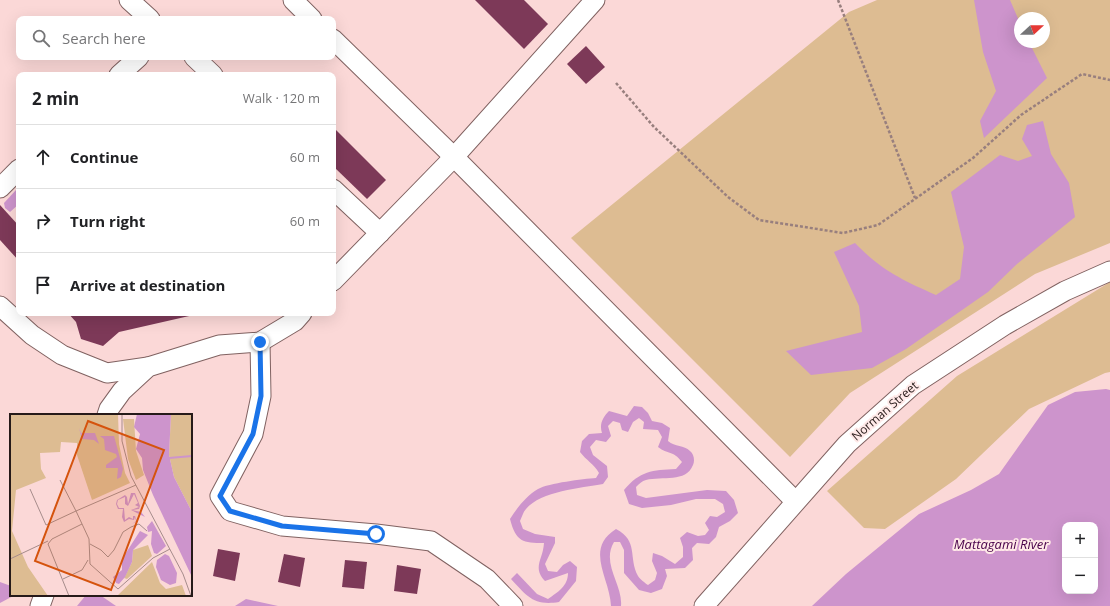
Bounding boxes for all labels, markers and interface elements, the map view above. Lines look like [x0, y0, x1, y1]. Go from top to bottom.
north arrow [1014, 12, 1050, 48]
search box [16, 16, 336, 60]
icon: search [30, 27, 52, 49]
text: Search here [62, 28, 146, 48]
text: 2 min [32, 87, 79, 110]
text: Walk · 120 m [243, 89, 320, 107]
icon: ahead [32, 146, 54, 168]
text: Continue [70, 147, 138, 167]
text: 60 m [290, 148, 320, 166]
icon: right [32, 210, 54, 232]
text: Turn right [70, 211, 145, 231]
text: 60 m [290, 212, 320, 230]
icon: arrive [32, 274, 54, 296]
text: Arrive at destination [70, 275, 225, 295]
route end [251, 333, 269, 351]
street label: Norman Street [848, 377, 922, 444]
inset map [10, 414, 192, 596]
map controls [1062, 522, 1098, 594]
button: + [1062, 522, 1098, 558]
route start [367, 525, 385, 543]
water label: Mattagami River [954, 535, 1049, 553]
button: − [1062, 558, 1098, 594]

